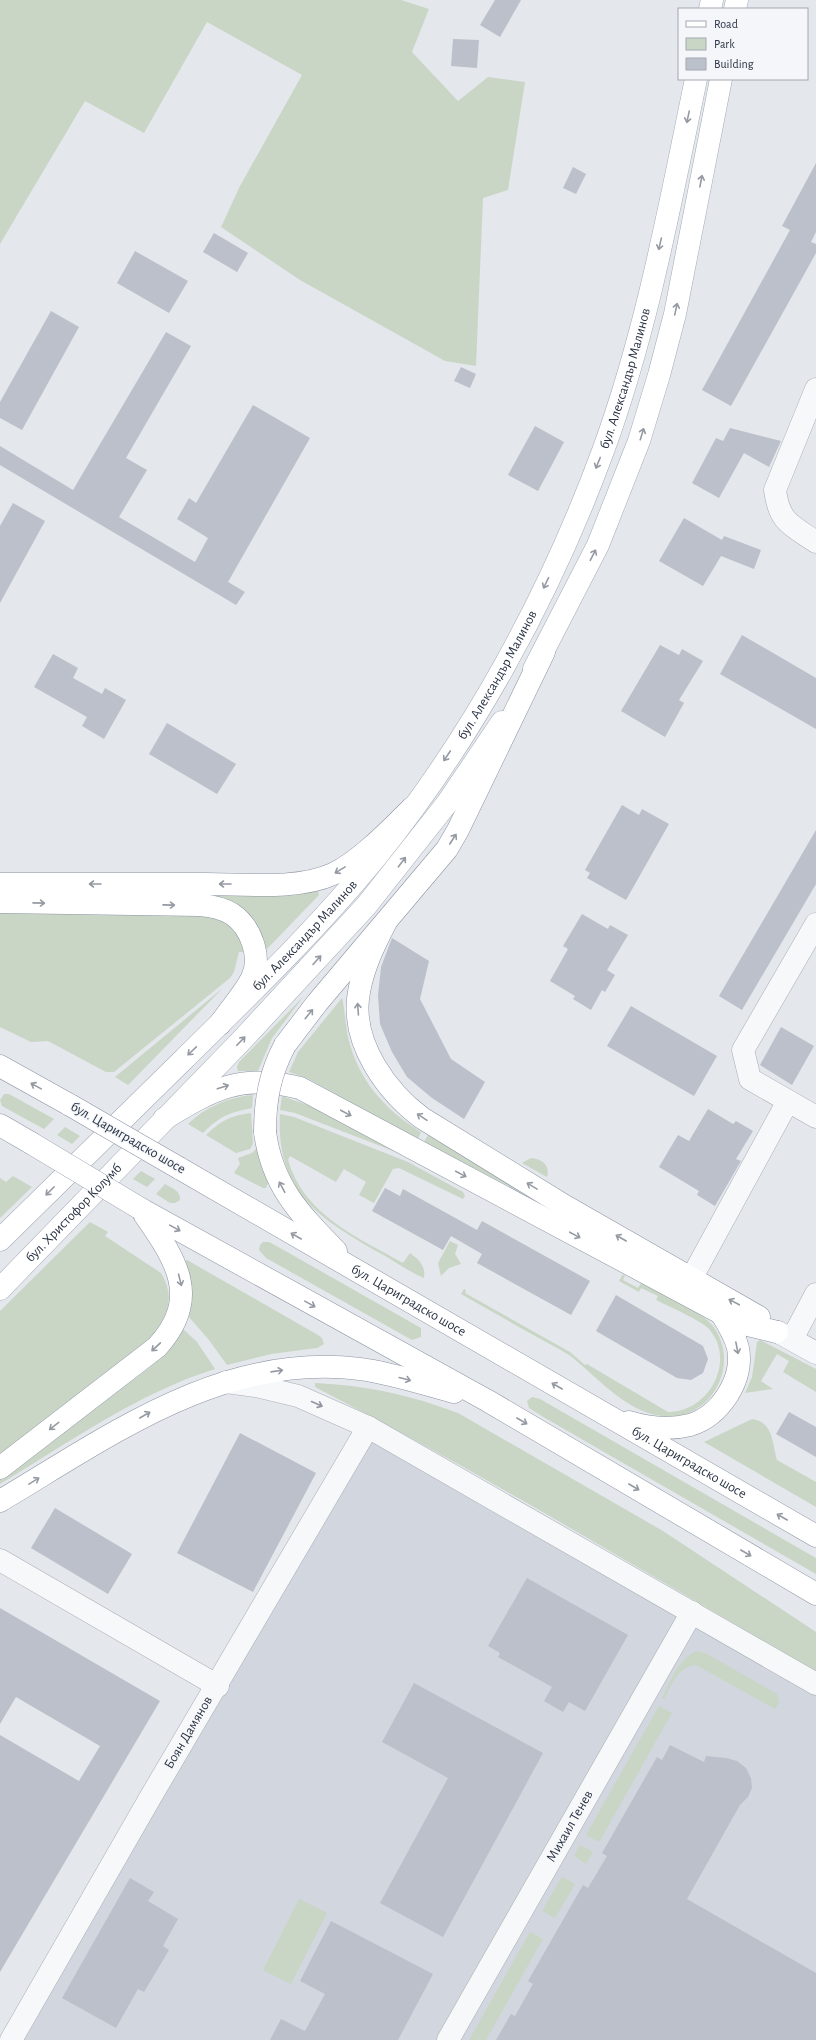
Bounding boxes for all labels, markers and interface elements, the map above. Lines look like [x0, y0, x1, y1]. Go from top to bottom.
legend [678, 8, 808, 80]
text: Road [714, 18, 738, 30]
text: Park [714, 38, 735, 50]
text: Building [714, 58, 754, 70]
one-way arrow [684, 110, 692, 123]
one-way arrow [697, 175, 705, 188]
one-way arrow [656, 237, 664, 250]
one-way arrow [672, 303, 680, 316]
street label: бул. Александър Малинов [597, 307, 653, 451]
one-way arrow [639, 428, 646, 441]
one-way arrow [593, 457, 601, 469]
one-way arrow [590, 549, 597, 561]
one-way arrow [542, 576, 550, 588]
street label: бул. Александър Малинов [455, 608, 540, 742]
one-way arrow [443, 750, 451, 762]
one-way arrow [449, 834, 457, 845]
one-way arrow [398, 856, 406, 867]
one-way arrow [335, 866, 346, 874]
street label: бул. Александър Малинов [250, 878, 360, 994]
one-way arrow [89, 880, 102, 888]
one-way arrow [219, 880, 232, 888]
one-way arrow [32, 899, 45, 906]
one-way arrow [162, 901, 175, 908]
one-way arrow [312, 955, 322, 965]
one-way arrow [355, 1003, 362, 1016]
one-way arrow [304, 1009, 313, 1020]
one-way arrow [236, 1036, 246, 1046]
one-way arrow [187, 1046, 197, 1056]
one-way arrow [30, 1082, 42, 1090]
one-way arrow [217, 1083, 229, 1091]
street label: бул. Цариградско шосе [68, 1099, 188, 1177]
one-way arrow [340, 1109, 352, 1117]
one-way arrow [417, 1113, 428, 1121]
street label: бул. Христофор Колумб [23, 1161, 125, 1265]
one-way arrow [454, 1171, 466, 1179]
one-way arrow [278, 1182, 286, 1194]
one-way arrow [527, 1182, 538, 1190]
one-way arrow [45, 1186, 55, 1196]
one-way arrow [169, 1225, 181, 1233]
one-way arrow [290, 1231, 302, 1239]
one-way arrow [569, 1232, 581, 1240]
one-way arrow [615, 1233, 627, 1241]
street label: бул. Цариградско шосе [349, 1262, 468, 1339]
one-way arrow [176, 1273, 184, 1286]
one-way arrow [728, 1297, 740, 1305]
one-way arrow [304, 1301, 316, 1308]
one-way arrow [733, 1341, 741, 1354]
one-way arrow [151, 1342, 162, 1351]
one-way arrow [270, 1367, 283, 1375]
one-way arrow [399, 1376, 412, 1383]
one-way arrow [551, 1382, 563, 1389]
one-way arrow [310, 1401, 322, 1408]
one-way arrow [139, 1411, 151, 1419]
one-way arrow [516, 1418, 528, 1426]
one-way arrow [48, 1422, 59, 1431]
street label: бул. Цариградско шосе [629, 1424, 749, 1501]
one-way arrow [28, 1477, 40, 1485]
one-way arrow [628, 1483, 639, 1491]
one-way arrow [776, 1512, 788, 1520]
one-way arrow [740, 1549, 752, 1557]
street label: Боян Дамянов [162, 1694, 215, 1771]
street label: Михаил Тенев [544, 1788, 596, 1864]

